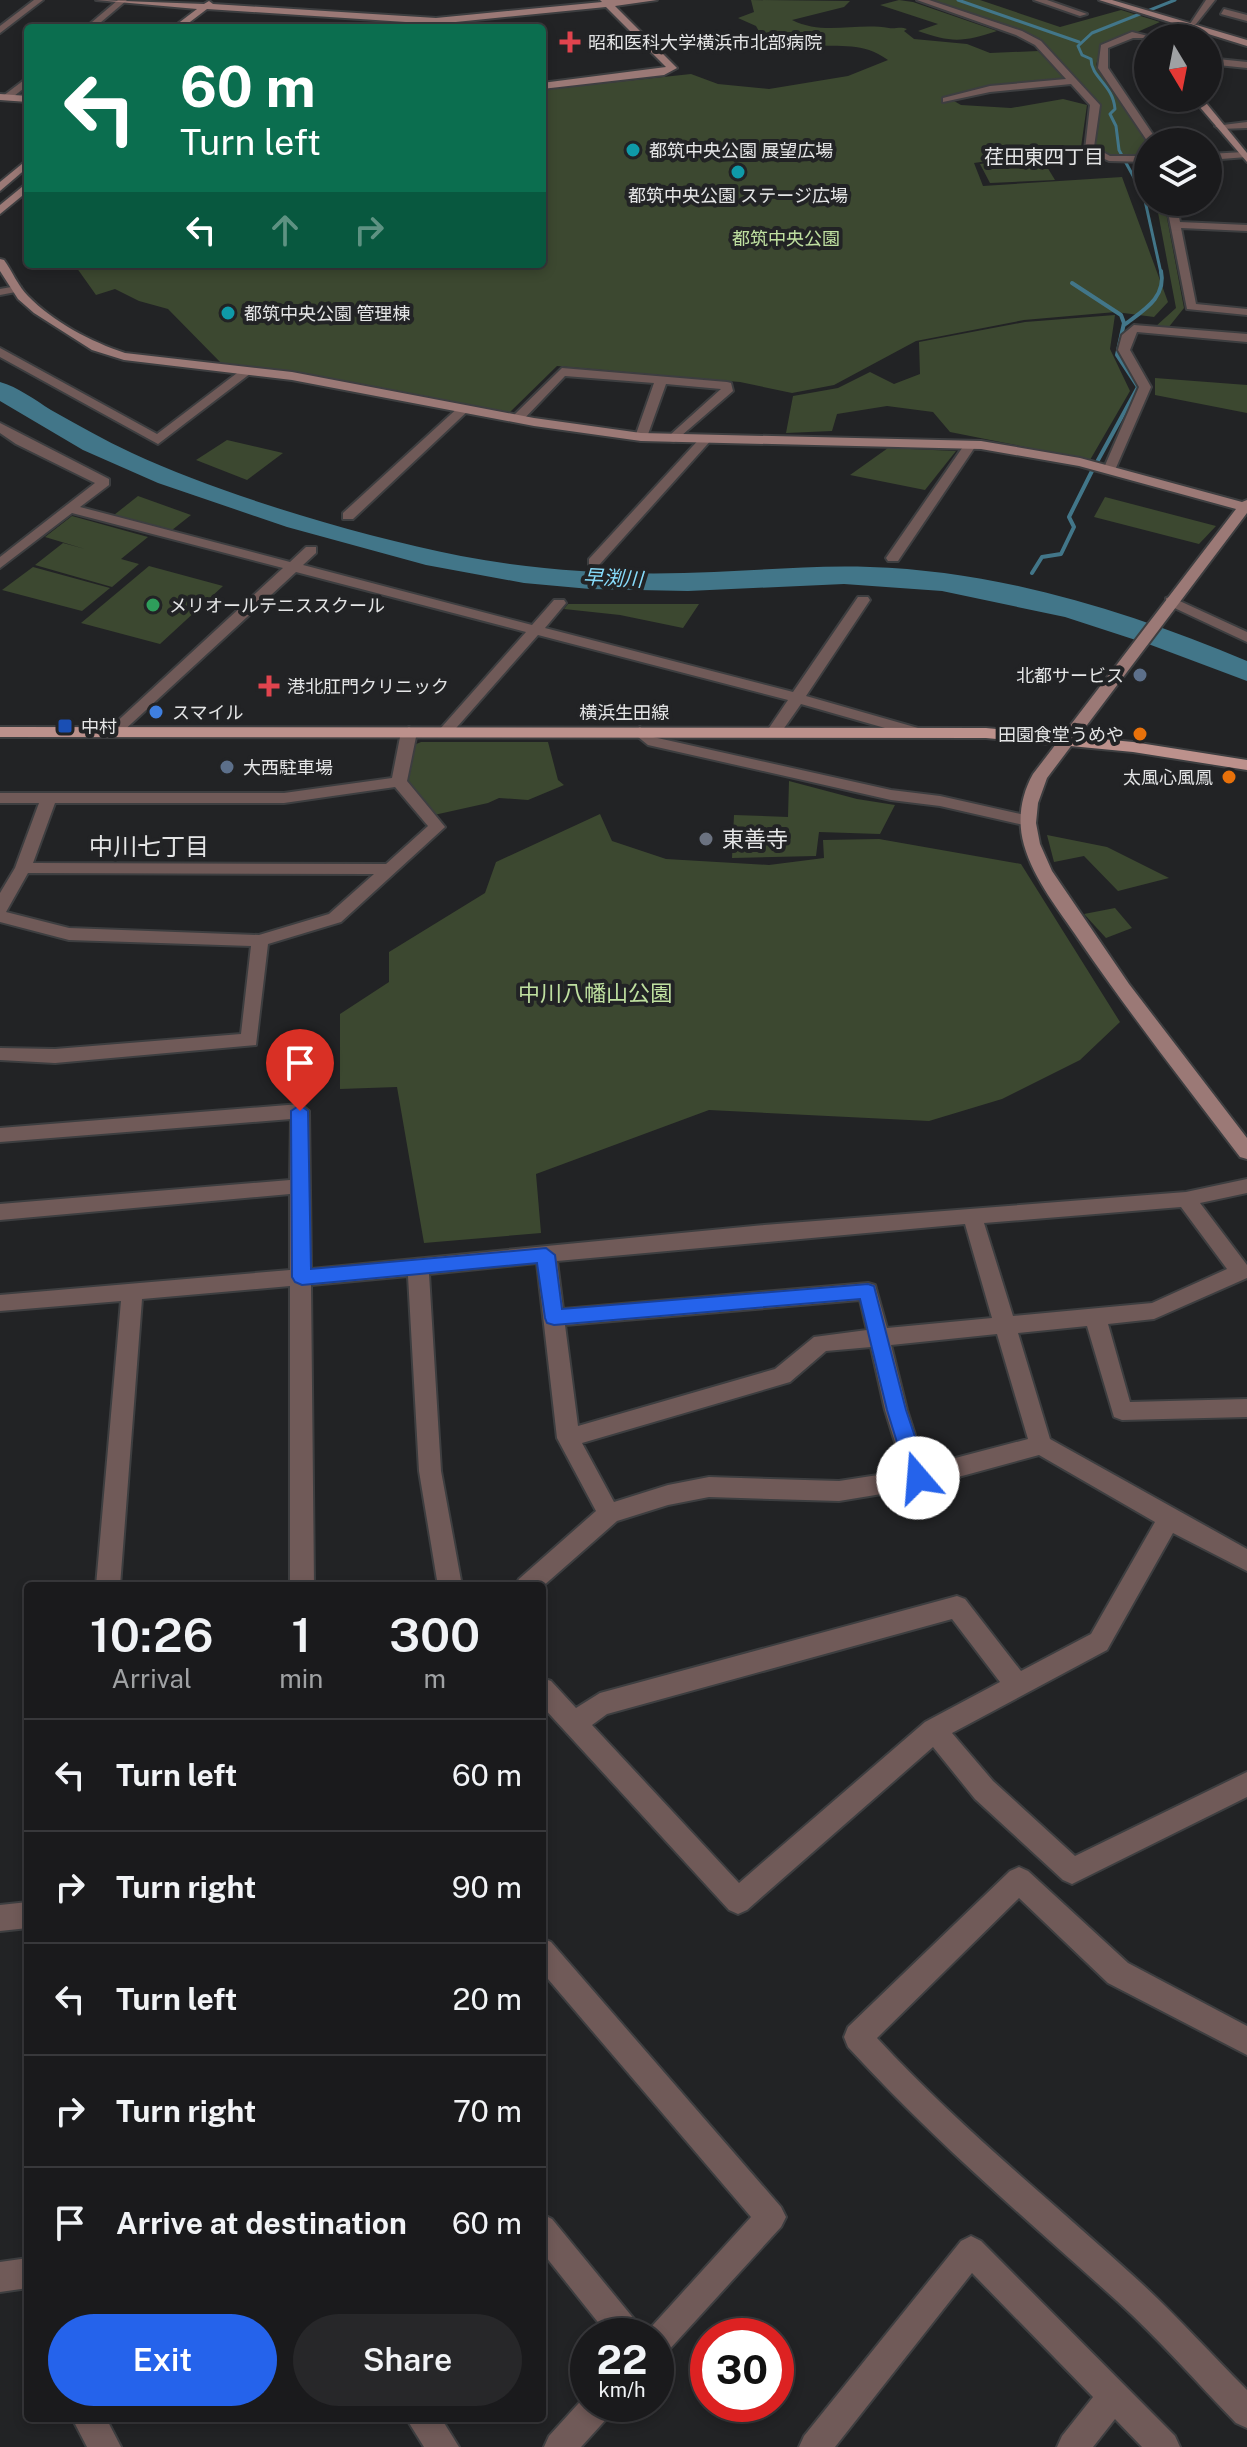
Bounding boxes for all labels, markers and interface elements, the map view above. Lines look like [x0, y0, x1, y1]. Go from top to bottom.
north arrow [1134, 24, 1222, 112]
map controls [1134, 24, 1222, 216]
marker: 昭和医科大学横浜市北部病院 [559, 31, 581, 53]
place label: 昭和医科大学横浜市北部病院 [588, 32, 822, 53]
text: 60 m [180, 54, 316, 120]
icon: left [48, 56, 152, 160]
text: Turn left [180, 121, 321, 163]
button: layers [1134, 128, 1222, 216]
place label: 都筑中央公園 展望広場 [649, 140, 833, 161]
marker: 都筑中央公園 展望広場 [624, 141, 642, 159]
district label: 荏田東四丁目 [984, 145, 1104, 169]
marker: 都筑中央公園 ステージ広場 [729, 163, 747, 181]
place label: 都筑中央公園 ステージ広場 [628, 185, 848, 206]
icon: left [179, 208, 223, 252]
icon: ahead [263, 208, 307, 252]
icon: right [347, 208, 391, 252]
park label: 都筑中央公園 [732, 228, 840, 249]
place label: 都筑中央公園 管理棟 [244, 303, 410, 324]
marker: 都筑中央公園 管理棟 [219, 304, 237, 322]
water label: 早渕川 [582, 564, 646, 592]
place label: メリオールテニススクール [169, 595, 385, 616]
marker: メリオールテニススクール [144, 596, 162, 614]
place label: 北都サービス [1016, 665, 1124, 686]
marker: 北都サービス [1131, 666, 1149, 684]
marker: 港北肛門クリニック [258, 675, 280, 697]
place label: 港北肛門クリニック [287, 676, 449, 697]
place label: スマイル [172, 702, 243, 723]
street label: 横浜生田線 [579, 702, 669, 723]
marker: スマイル [147, 703, 165, 721]
place label: 中村 [81, 716, 117, 737]
marker: 中村 [56, 717, 74, 735]
place label: 田園食堂うめや [998, 724, 1124, 745]
marker: 田園食堂うめや [1131, 725, 1149, 743]
place label: 大西駐車場 [243, 757, 333, 778]
marker: 大西駐車場 [218, 758, 236, 776]
place label: 太風心風鳳 [1123, 767, 1213, 788]
marker: 太風心風鳳 [1220, 768, 1238, 786]
place label: 東善寺 [722, 826, 788, 852]
marker: 東善寺 [697, 830, 715, 848]
district label: 中川七丁目 [89, 832, 209, 860]
park label: 中川八幡山公園 [518, 980, 672, 1006]
pin [266, 1029, 334, 1111]
icon: arrive [278, 1041, 322, 1085]
position arrow [876, 1436, 960, 1520]
text: 10:26 [90, 1606, 214, 1663]
text: 1 [291, 1606, 311, 1663]
text: 300 [389, 1606, 480, 1663]
text: Arrival [111, 1663, 192, 1694]
text: min [279, 1663, 323, 1694]
text: m [423, 1663, 446, 1694]
icon: left [48, 1753, 92, 1797]
text: Turn left [116, 1757, 237, 1793]
text: 60 m [452, 1757, 522, 1793]
icon: right [48, 1865, 92, 1909]
text: Turn right [116, 1869, 256, 1905]
text: 90 m [452, 1869, 522, 1905]
icon: left [48, 1977, 92, 2021]
text: Turn left [116, 1981, 237, 2017]
text: 20 m [453, 1981, 522, 2017]
icon: right [48, 2089, 92, 2133]
text: Turn right [116, 2093, 256, 2129]
text: 70 m [453, 2093, 522, 2129]
icon: arrive [48, 2201, 92, 2245]
text: Arrive at destination [116, 2205, 407, 2241]
text: 60 m [452, 2205, 522, 2241]
button: Exit [48, 2314, 277, 2406]
button: Share [293, 2314, 522, 2406]
speed limit sign: 30 [690, 2318, 794, 2422]
text: 22 [597, 2336, 647, 2383]
text: km/h [598, 2378, 646, 2402]

